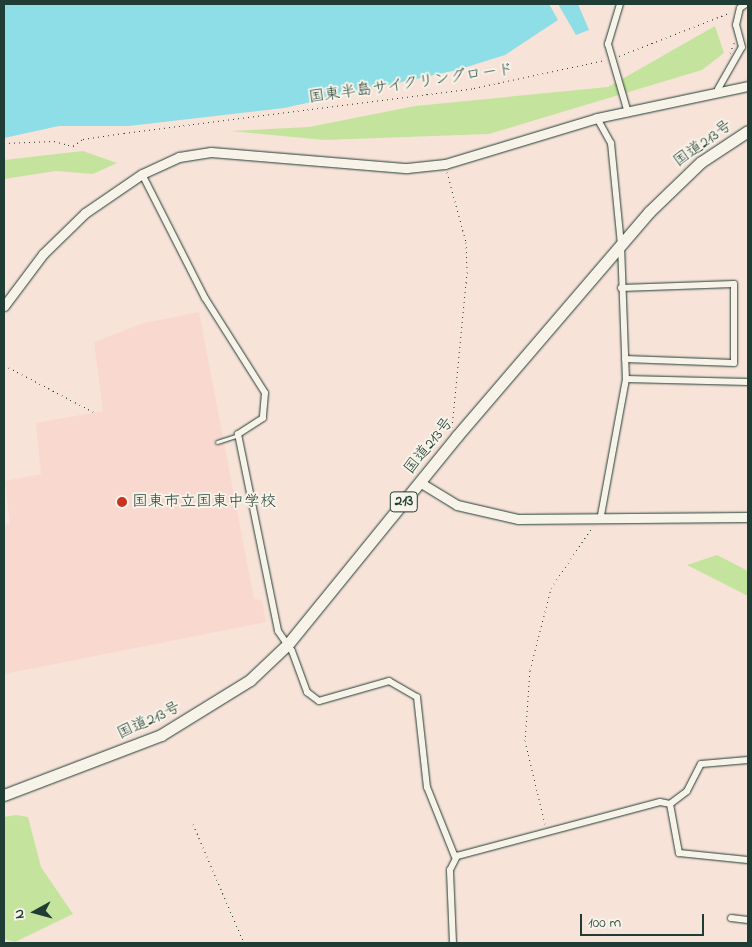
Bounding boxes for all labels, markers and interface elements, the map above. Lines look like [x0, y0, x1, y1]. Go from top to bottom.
street label: 国東半島サイクリングロード [307, 60, 515, 108]
street label: 国道213号 [670, 116, 736, 172]
street label: 国道213号 [400, 414, 458, 478]
road number: 213 [389, 490, 419, 514]
place label: 国東市立国東中学校 [132, 492, 276, 512]
marker: 国東市立国東中学校 [116, 496, 128, 508]
street label: 国道213号 [114, 698, 184, 744]
north arrow [10, 887, 60, 937]
scale bar [582, 904, 706, 936]
text: N [9, 908, 31, 920]
text: 100 m [588, 912, 621, 934]

